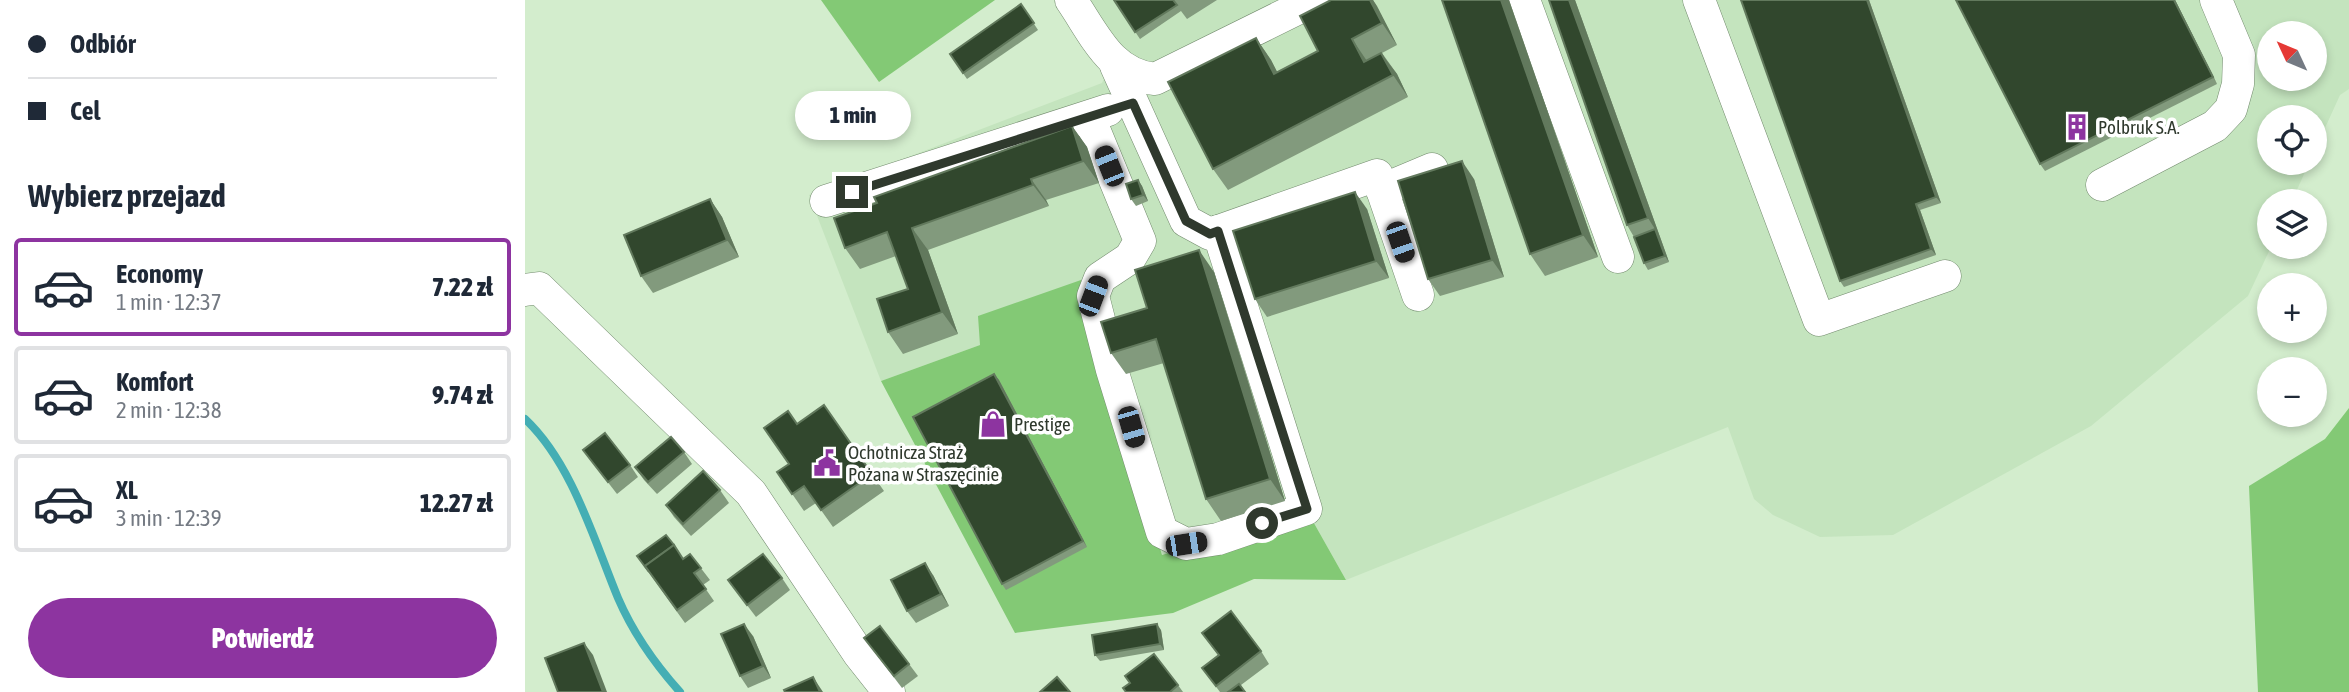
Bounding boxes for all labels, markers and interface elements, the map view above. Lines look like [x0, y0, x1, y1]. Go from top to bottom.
north arrow [2257, 21, 2327, 91]
map controls [2257, 21, 2327, 427]
text: Odbiór [70, 29, 136, 59]
callout: 1 min [794, 90, 910, 140]
text: Cel [70, 96, 100, 126]
text: 1 min [830, 102, 876, 128]
button: locate [2257, 105, 2327, 175]
building icon: Polbruk S.A. [2062, 112, 2092, 142]
place label: Polbruk S.A. [2098, 116, 2180, 138]
car [1092, 143, 1127, 189]
route end [836, 176, 868, 208]
text: Wybierz przejazd [28, 177, 226, 214]
button: layers [2257, 189, 2327, 259]
car [1384, 219, 1417, 265]
icon: car [32, 256, 95, 319]
text: Economy [116, 259, 203, 289]
text: 7.22 zł [432, 272, 493, 302]
car [1076, 273, 1111, 319]
button: + [2257, 273, 2327, 343]
text: 1 min · 12:37 [116, 289, 222, 315]
button: − [2257, 357, 2327, 427]
icon: car [32, 364, 95, 427]
text: Komfort [116, 367, 193, 397]
text: 9.74 zł [432, 380, 493, 410]
text: 2 min · 12:38 [116, 397, 222, 423]
car [1116, 404, 1147, 450]
shop icon: Prestige [978, 409, 1008, 439]
place label: Prestige [1014, 413, 1071, 435]
place label: Ochotnicza Straż Pożana w Straszęcinie [848, 441, 999, 485]
public building icon: Ochotnicza Straż Pożana w Straszęcinie [812, 448, 842, 478]
icon: car [32, 472, 95, 535]
text: XL [116, 475, 138, 505]
text: 12.27 zł [420, 488, 493, 518]
text: 3 min · 12:39 [116, 505, 222, 531]
route start [1246, 507, 1278, 539]
car [1164, 530, 1209, 558]
button: Potwierdź [28, 598, 497, 678]

